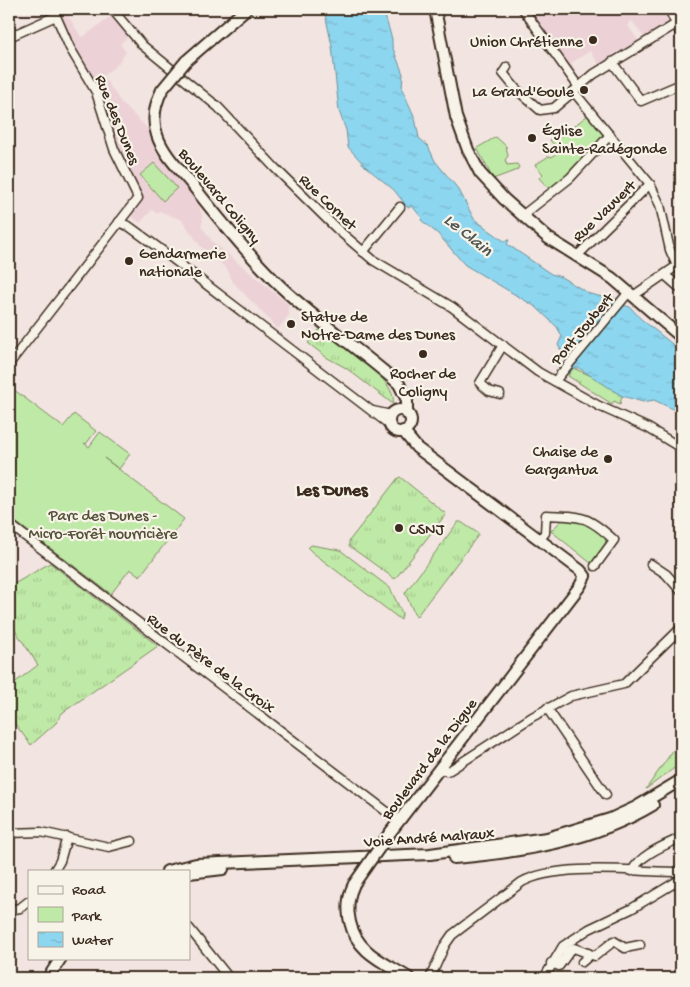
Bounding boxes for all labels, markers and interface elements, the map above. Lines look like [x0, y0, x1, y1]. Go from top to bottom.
place label: Union Chrétienne [470, 34, 584, 53]
marker: Union Chrétienne [587, 34, 599, 46]
street label: Rue des Dunes [89, 73, 143, 169]
place label: La Grand'Goule [472, 84, 575, 103]
marker: La Grand'Goule [578, 84, 590, 96]
place label: Église Sainte-Radégonde [542, 123, 667, 160]
marker: Église Sainte-Radégonde [526, 132, 538, 144]
street label: Boulevard Coligny [172, 145, 264, 249]
street label: Rue Cornet [294, 171, 360, 237]
street label: Rue Vauvert [570, 177, 642, 247]
water label: Le Clain [439, 210, 496, 262]
place label: Gendarmerie nationale [139, 246, 227, 283]
marker: Gendarmerie nationale [123, 255, 135, 267]
street label: Pont Joubert [547, 289, 620, 371]
place label: Statue de Notre-Dame des Dunes [301, 309, 456, 346]
marker: Statue de Notre-Dame des Dunes [285, 318, 297, 330]
marker: Rocher de Coligny [417, 348, 429, 360]
place label: Rocher de Coligny [390, 366, 457, 403]
place label: Chaise de Gargantua [525, 444, 599, 481]
marker: Chaise de Gargantua [602, 453, 614, 465]
district label: Les Dunes [296, 481, 369, 502]
park label: Parc des Dunes - Micro-Forêt nourricière [28, 508, 178, 545]
marker: CSNJ [393, 522, 405, 534]
place label: CSNJ [409, 522, 446, 541]
street label: Rue du Père de la Croix [142, 610, 278, 720]
street label: Boulevard de la Digue [378, 695, 483, 825]
street label: Voie André Malraux [362, 825, 496, 854]
legend [28, 870, 190, 960]
text: Road [72, 882, 106, 900]
text: Park [71, 908, 102, 926]
text: Water [72, 932, 114, 950]

